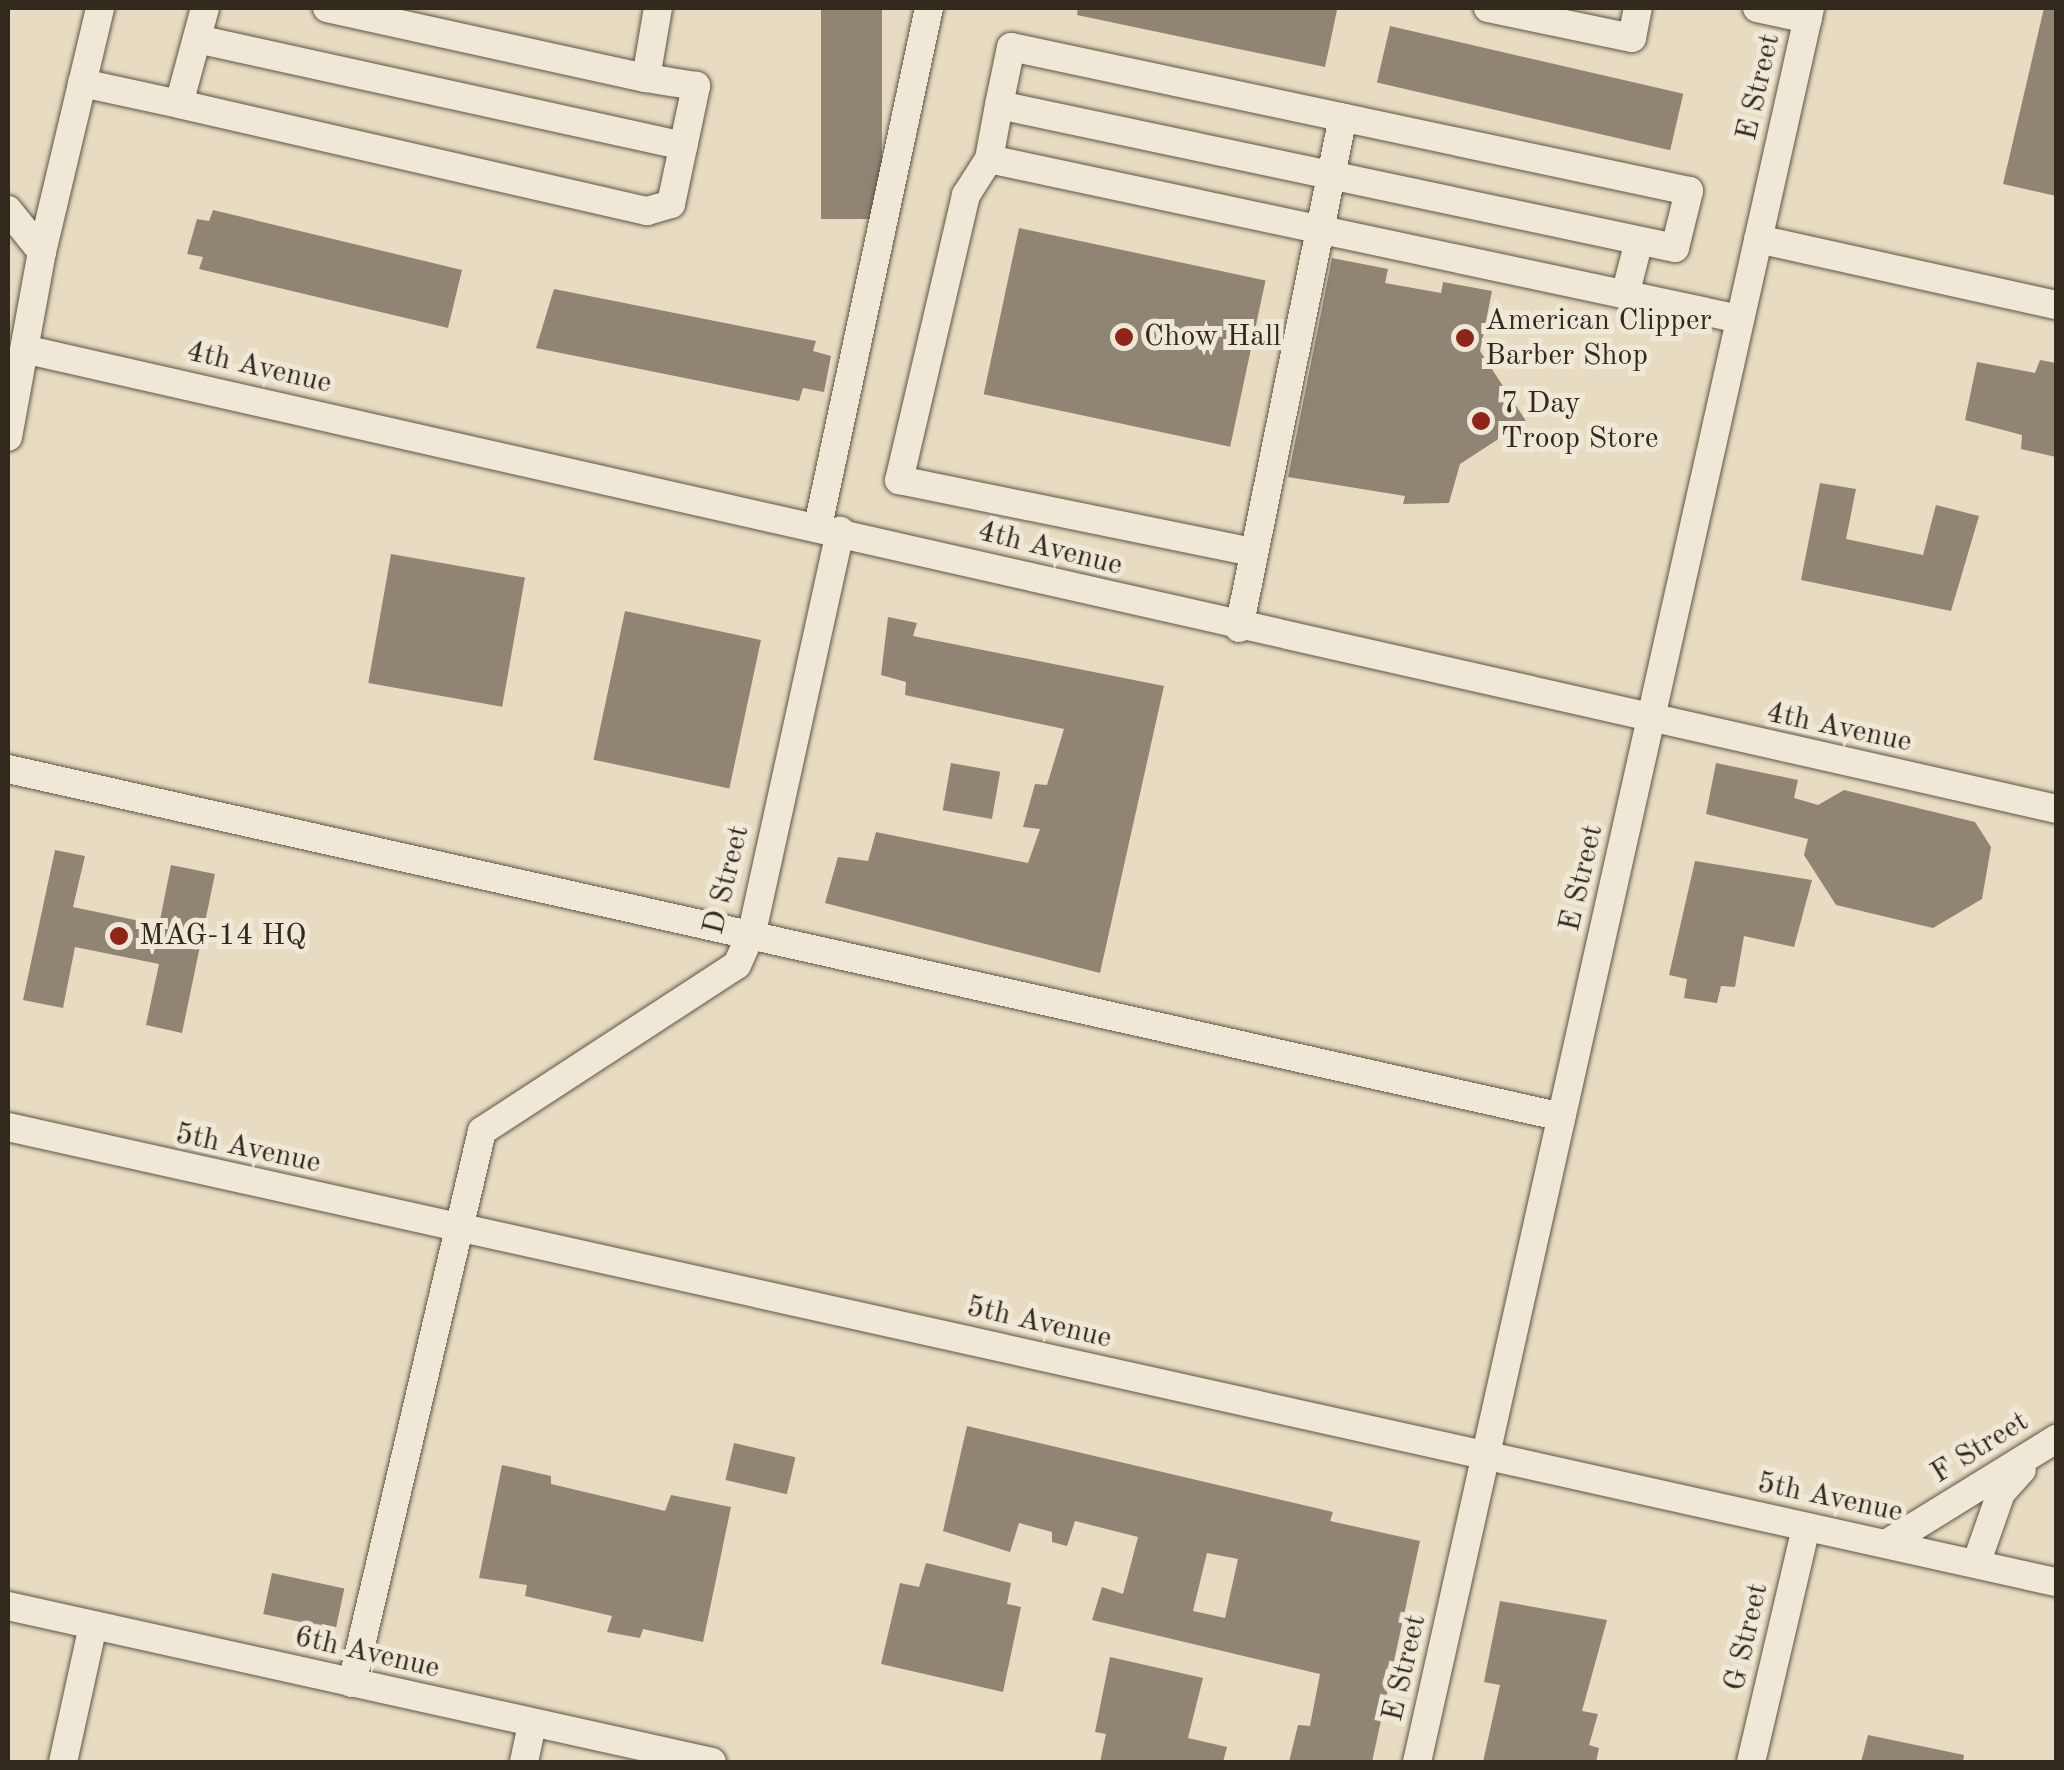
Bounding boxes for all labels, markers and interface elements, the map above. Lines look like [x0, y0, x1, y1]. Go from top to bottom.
street label: E Street [1729, 30, 1789, 144]
place label: American Clipper Barber Shop [1485, 303, 1712, 374]
place label: Chow Hall [1144, 319, 1281, 355]
marker: Chow Hall [1113, 326, 1135, 348]
marker: American Clipper Barber Shop [1454, 327, 1476, 349]
street label: 4th Avenue [183, 334, 335, 402]
place label: 7 Day Troop Store [1501, 386, 1658, 456]
marker: 7 Day Troop Store [1470, 410, 1492, 432]
street label: 4th Avenue [974, 514, 1126, 584]
street label: 4th Avenue [1763, 695, 1915, 761]
street label: E Street [1552, 821, 1612, 935]
street label: D Street [696, 822, 758, 938]
place label: MAG-14 HQ [139, 918, 306, 954]
marker: MAG-14 HQ [108, 925, 130, 947]
street label: 5th Avenue [172, 1116, 324, 1182]
street label: 5th Avenue [963, 1289, 1115, 1357]
street label: F Street [1925, 1404, 2035, 1492]
street label: 5th Avenue [1754, 1465, 1906, 1531]
street label: G Street [1717, 1580, 1777, 1694]
street label: E Street [1375, 1611, 1435, 1725]
street label: 6th Avenue [291, 1619, 443, 1687]

